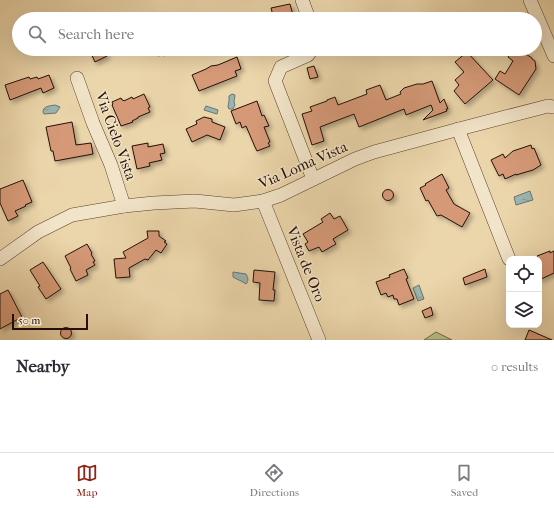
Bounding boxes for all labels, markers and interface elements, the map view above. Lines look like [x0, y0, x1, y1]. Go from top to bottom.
search box [12, 12, 542, 56]
icon: search [26, 23, 48, 45]
text: Search here [58, 25, 134, 43]
street label: Via Cielo Vista [91, 88, 141, 184]
street label: Via Loma Vista [255, 137, 351, 193]
street label: Vista de Oro [282, 223, 329, 305]
map controls [506, 256, 542, 328]
button: locate [506, 256, 542, 292]
button: layers [506, 292, 542, 328]
scale bar [12, 312, 88, 331]
text: 50 m [18, 314, 40, 327]
text: Nearby [16, 356, 70, 376]
text: 0 results [491, 359, 538, 374]
tab: Map [76, 462, 98, 499]
tab: Directions [250, 462, 299, 499]
tab: Saved [451, 462, 478, 499]

